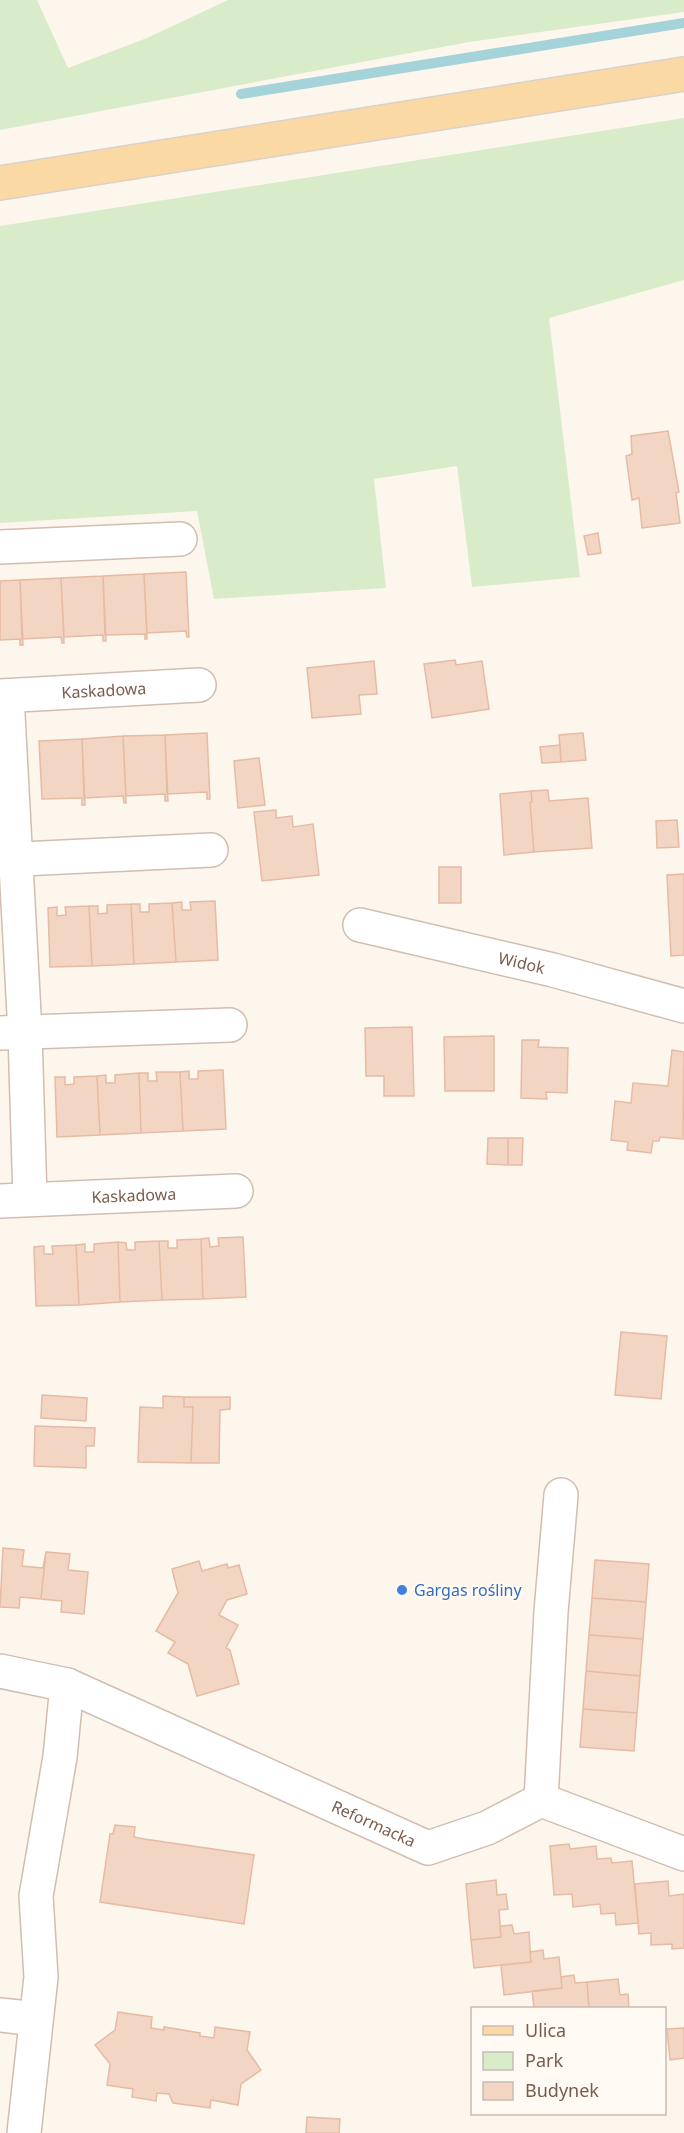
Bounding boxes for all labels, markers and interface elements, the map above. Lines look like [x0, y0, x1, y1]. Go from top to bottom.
street label: Kaskadowa [61, 677, 147, 704]
street label: Widok [496, 947, 548, 979]
street label: Kaskadowa [91, 1183, 177, 1208]
place label: Gargas rośliny [414, 1579, 522, 1601]
marker: Gargas rośliny [395, 1583, 409, 1597]
street label: Reformacka [328, 1795, 419, 1852]
legend [471, 2007, 666, 2115]
text: Ulica [525, 2018, 566, 2042]
text: Park [525, 2048, 563, 2072]
text: Budynek [525, 2078, 599, 2102]

